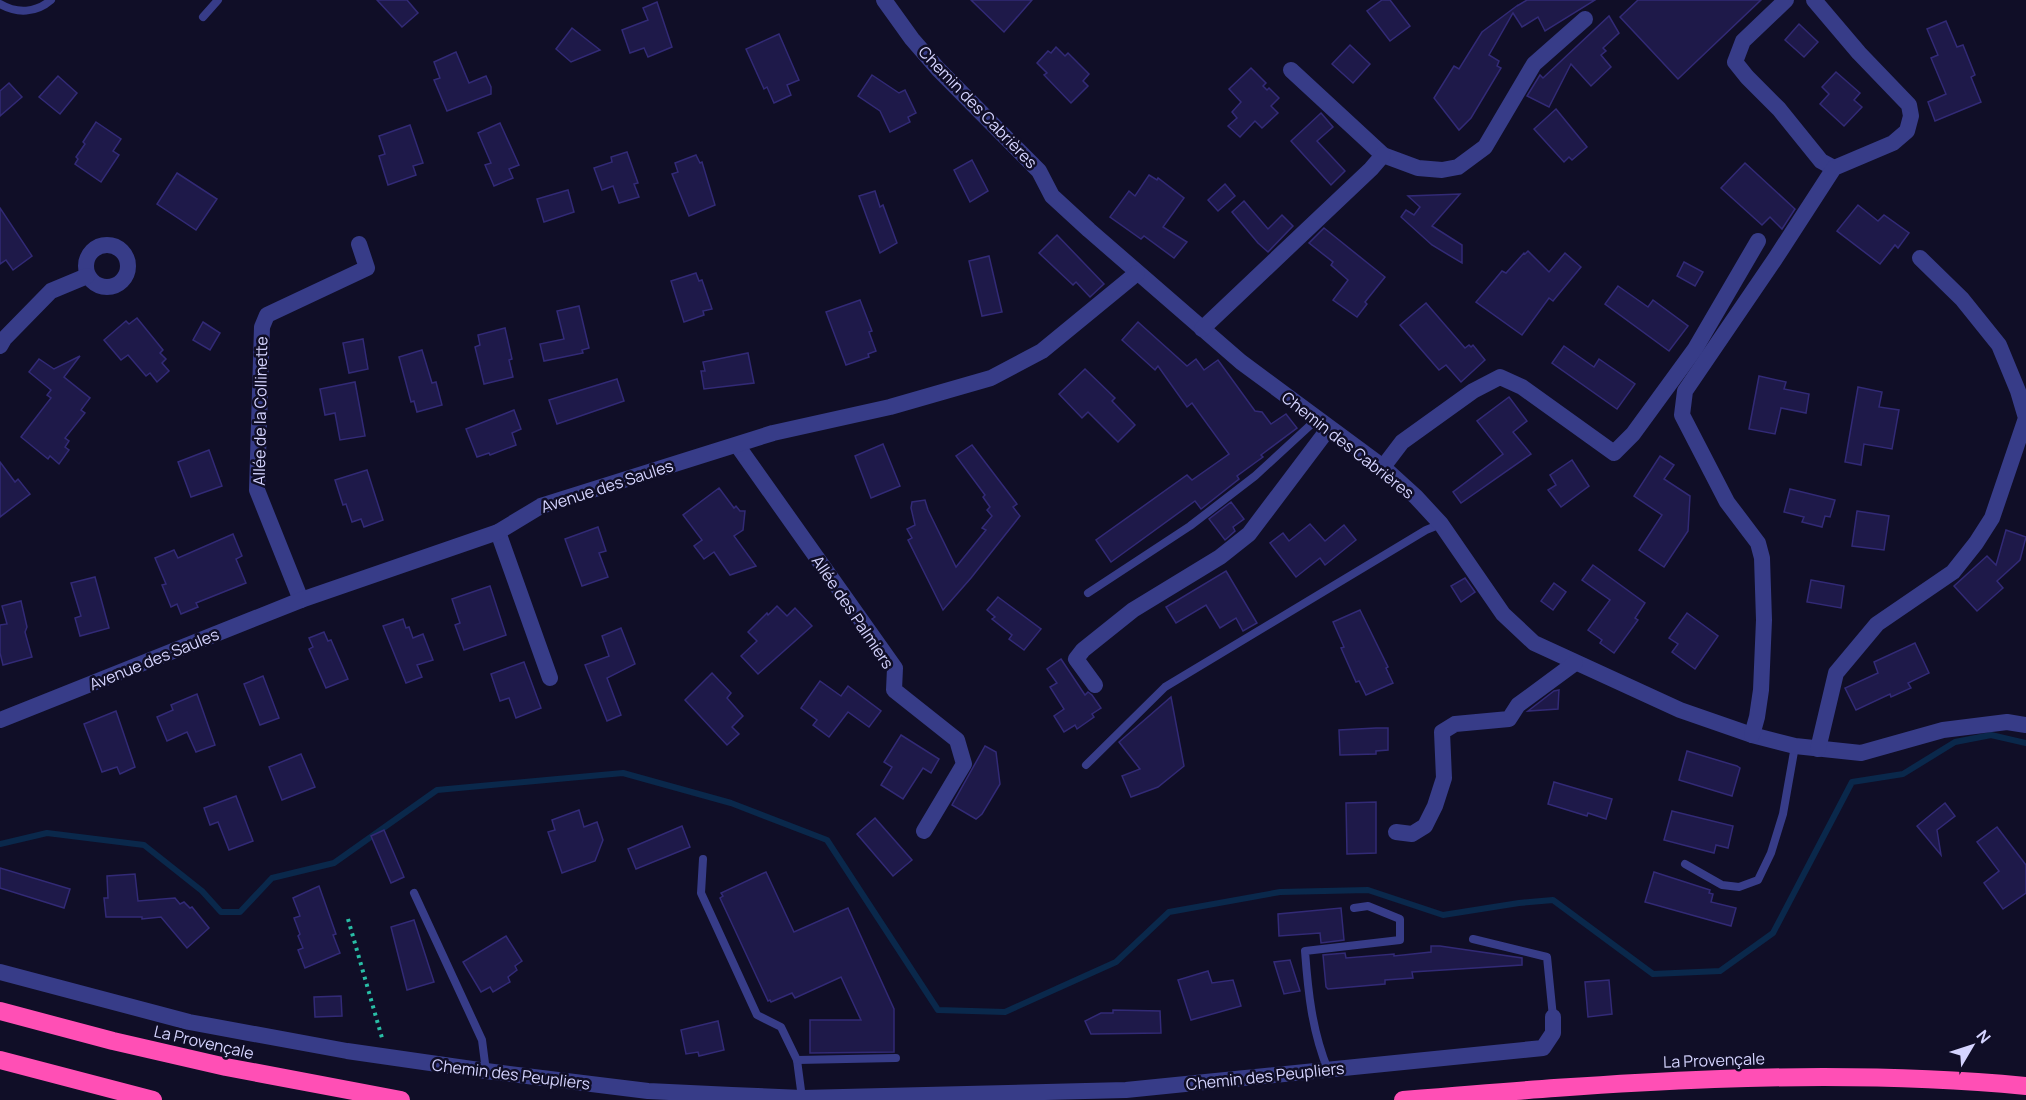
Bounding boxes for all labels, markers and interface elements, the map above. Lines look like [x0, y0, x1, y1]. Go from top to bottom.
street label: Chemin des Cabrières [914, 41, 1042, 173]
street label: Allée de la Collinette [248, 336, 272, 486]
street label: Chemin des Cabrières [1277, 386, 1419, 504]
street label: Avenue des Saules [538, 454, 676, 518]
street label: Allée des Palmiers [807, 551, 899, 673]
street label: Avenue des Saules [86, 623, 222, 695]
north arrow [1942, 1016, 2002, 1076]
street label: La Provençale [152, 1020, 256, 1064]
text: N [1971, 1025, 1996, 1048]
street label: La Provençale [1663, 1047, 1765, 1073]
street label: Chemin des Peupliers [431, 1053, 591, 1095]
street label: Chemin des Peupliers [1185, 1057, 1345, 1095]

